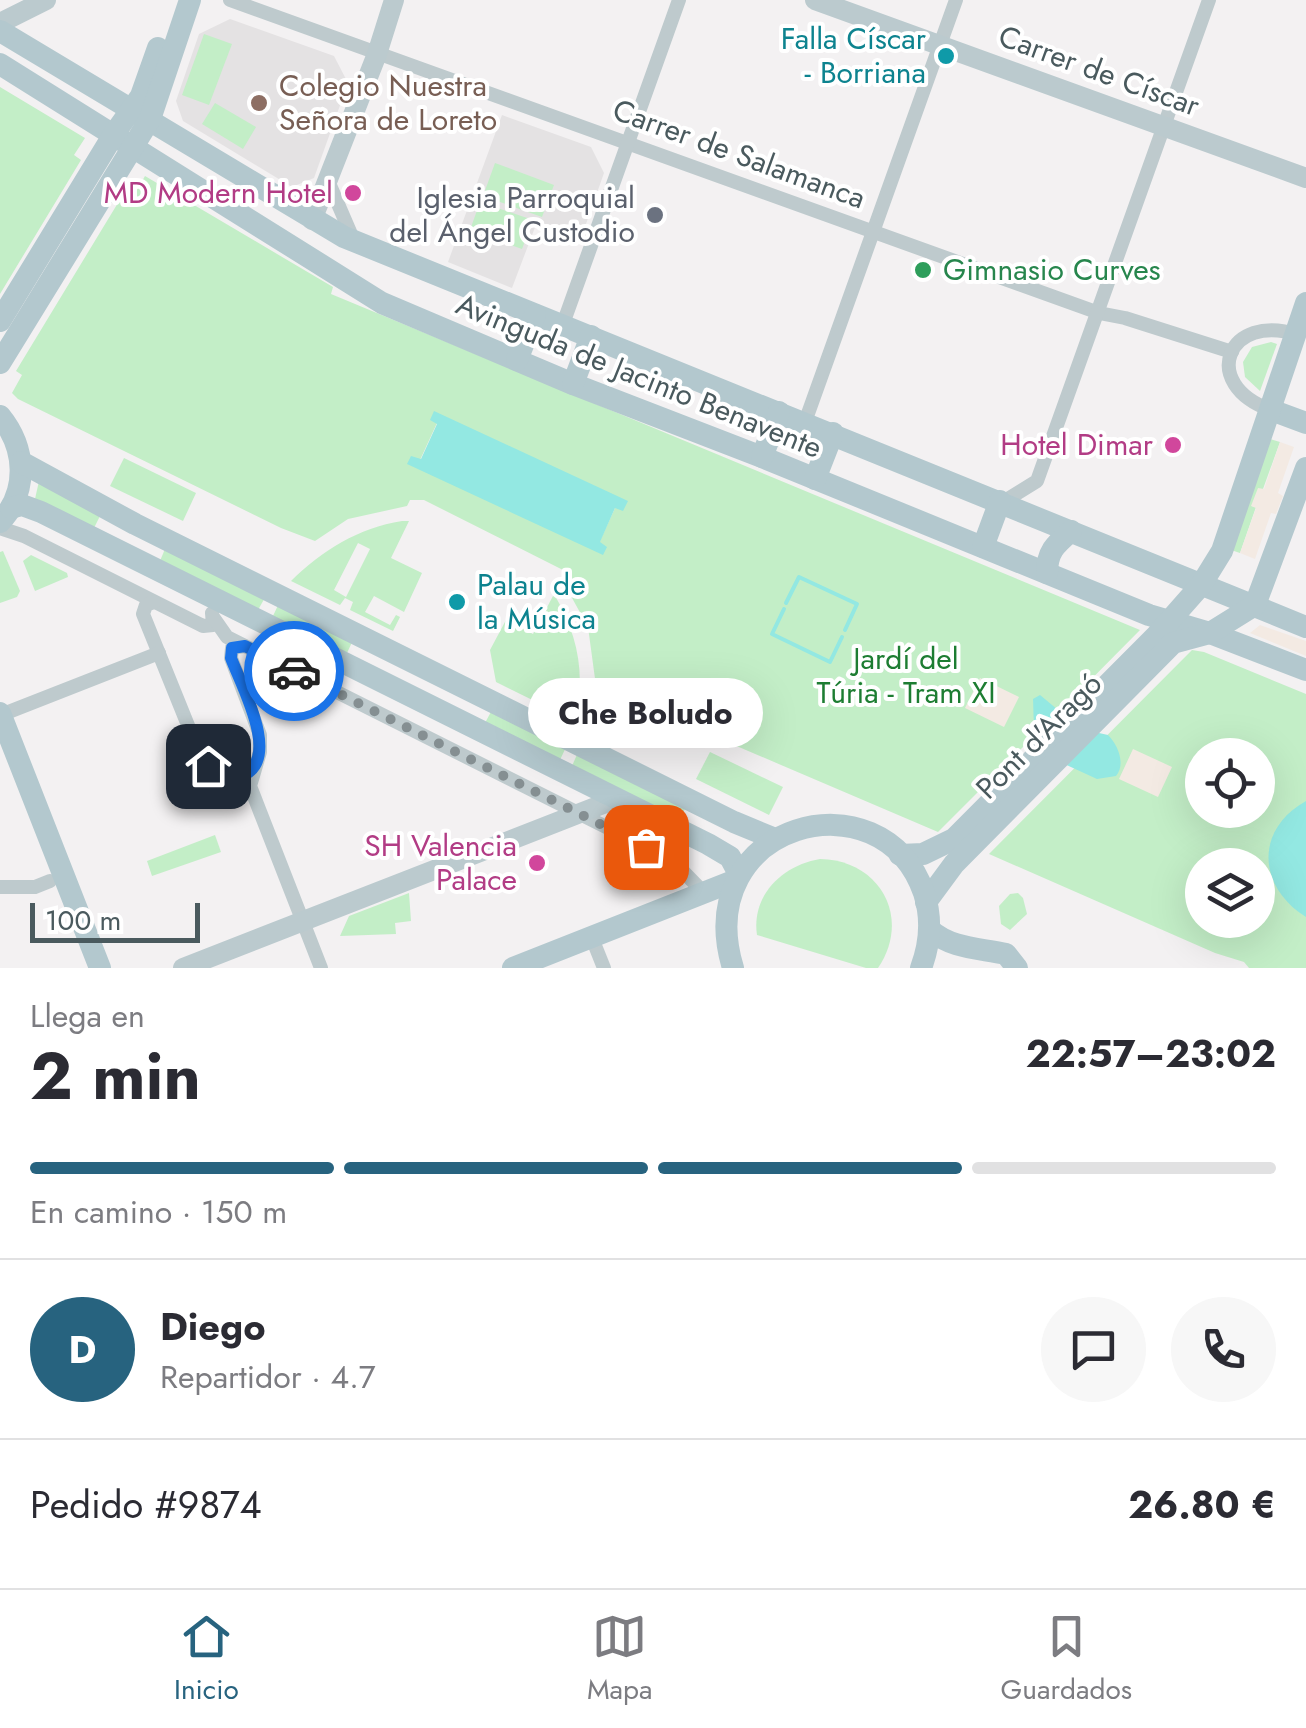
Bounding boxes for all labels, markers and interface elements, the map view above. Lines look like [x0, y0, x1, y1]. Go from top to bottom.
street label: Carrer de Císcar [993, 14, 1206, 127]
place label: Falla Císcar - Borriana [781, 17, 927, 94]
marker: Falla Císcar - Borriana [935, 45, 957, 67]
place label: Colegio Nuestra Señora de Loreto [279, 64, 497, 141]
street label: Carrer de Salamanca [607, 88, 871, 219]
marker: Colegio Nuestra Señora de Loreto [248, 92, 270, 114]
place label: MD Modern Hotel [104, 171, 333, 214]
place label: Iglesia Parroquial del Ángel Custodio [389, 176, 635, 253]
marker: MD Modern Hotel [342, 182, 364, 204]
marker: Iglesia Parroquial del Ángel Custodio [644, 204, 666, 226]
place label: Gimnasio Curves [943, 248, 1161, 291]
marker: Gimnasio Curves [912, 259, 934, 281]
street label: Avinguda de Jacinto Benavente [450, 282, 828, 469]
place label: Hotel Dimar [1000, 423, 1154, 466]
marker: Hotel Dimar [1162, 434, 1184, 456]
place label: Palau de la Música [477, 563, 596, 640]
marker: Palau de la Música [446, 591, 468, 613]
courier [244, 621, 344, 721]
park label: Jardí del Túria - Tram XI [816, 637, 996, 714]
icon: car [267, 644, 322, 699]
street label: Pont d'Aragó [966, 663, 1111, 808]
callout: Che Boludo [528, 677, 764, 747]
text: Che Boludo [558, 690, 733, 736]
pin [166, 724, 251, 809]
map controls [1185, 738, 1275, 938]
button: locate [1185, 738, 1275, 828]
icon: home [181, 739, 236, 794]
pin [604, 805, 689, 890]
icon: bag [619, 820, 674, 875]
place label: SH Valencia Palace [364, 824, 517, 901]
button: layers [1185, 848, 1275, 938]
marker: SH Valencia Palace [526, 852, 548, 874]
scale bar [30, 898, 200, 943]
text: 100 m [45, 900, 121, 941]
text: Llega en [30, 993, 145, 1039]
text: 22:57–23:02 [1026, 1026, 1276, 1081]
text: 2 min [30, 1029, 201, 1123]
text: En camino · 150 m [30, 1189, 287, 1235]
button: chat [1041, 1297, 1146, 1402]
button: phone [1171, 1297, 1276, 1402]
text: Diego [160, 1299, 266, 1354]
text: D [69, 1322, 96, 1377]
text: Repartidor · 4.7 [160, 1354, 376, 1400]
text: Pedido #9874 [30, 1477, 262, 1532]
text: 26.80 € [1128, 1477, 1276, 1532]
tab: Inicio [174, 1609, 239, 1710]
tab: Mapa [587, 1609, 652, 1710]
tab: Guardados [1001, 1609, 1132, 1710]

